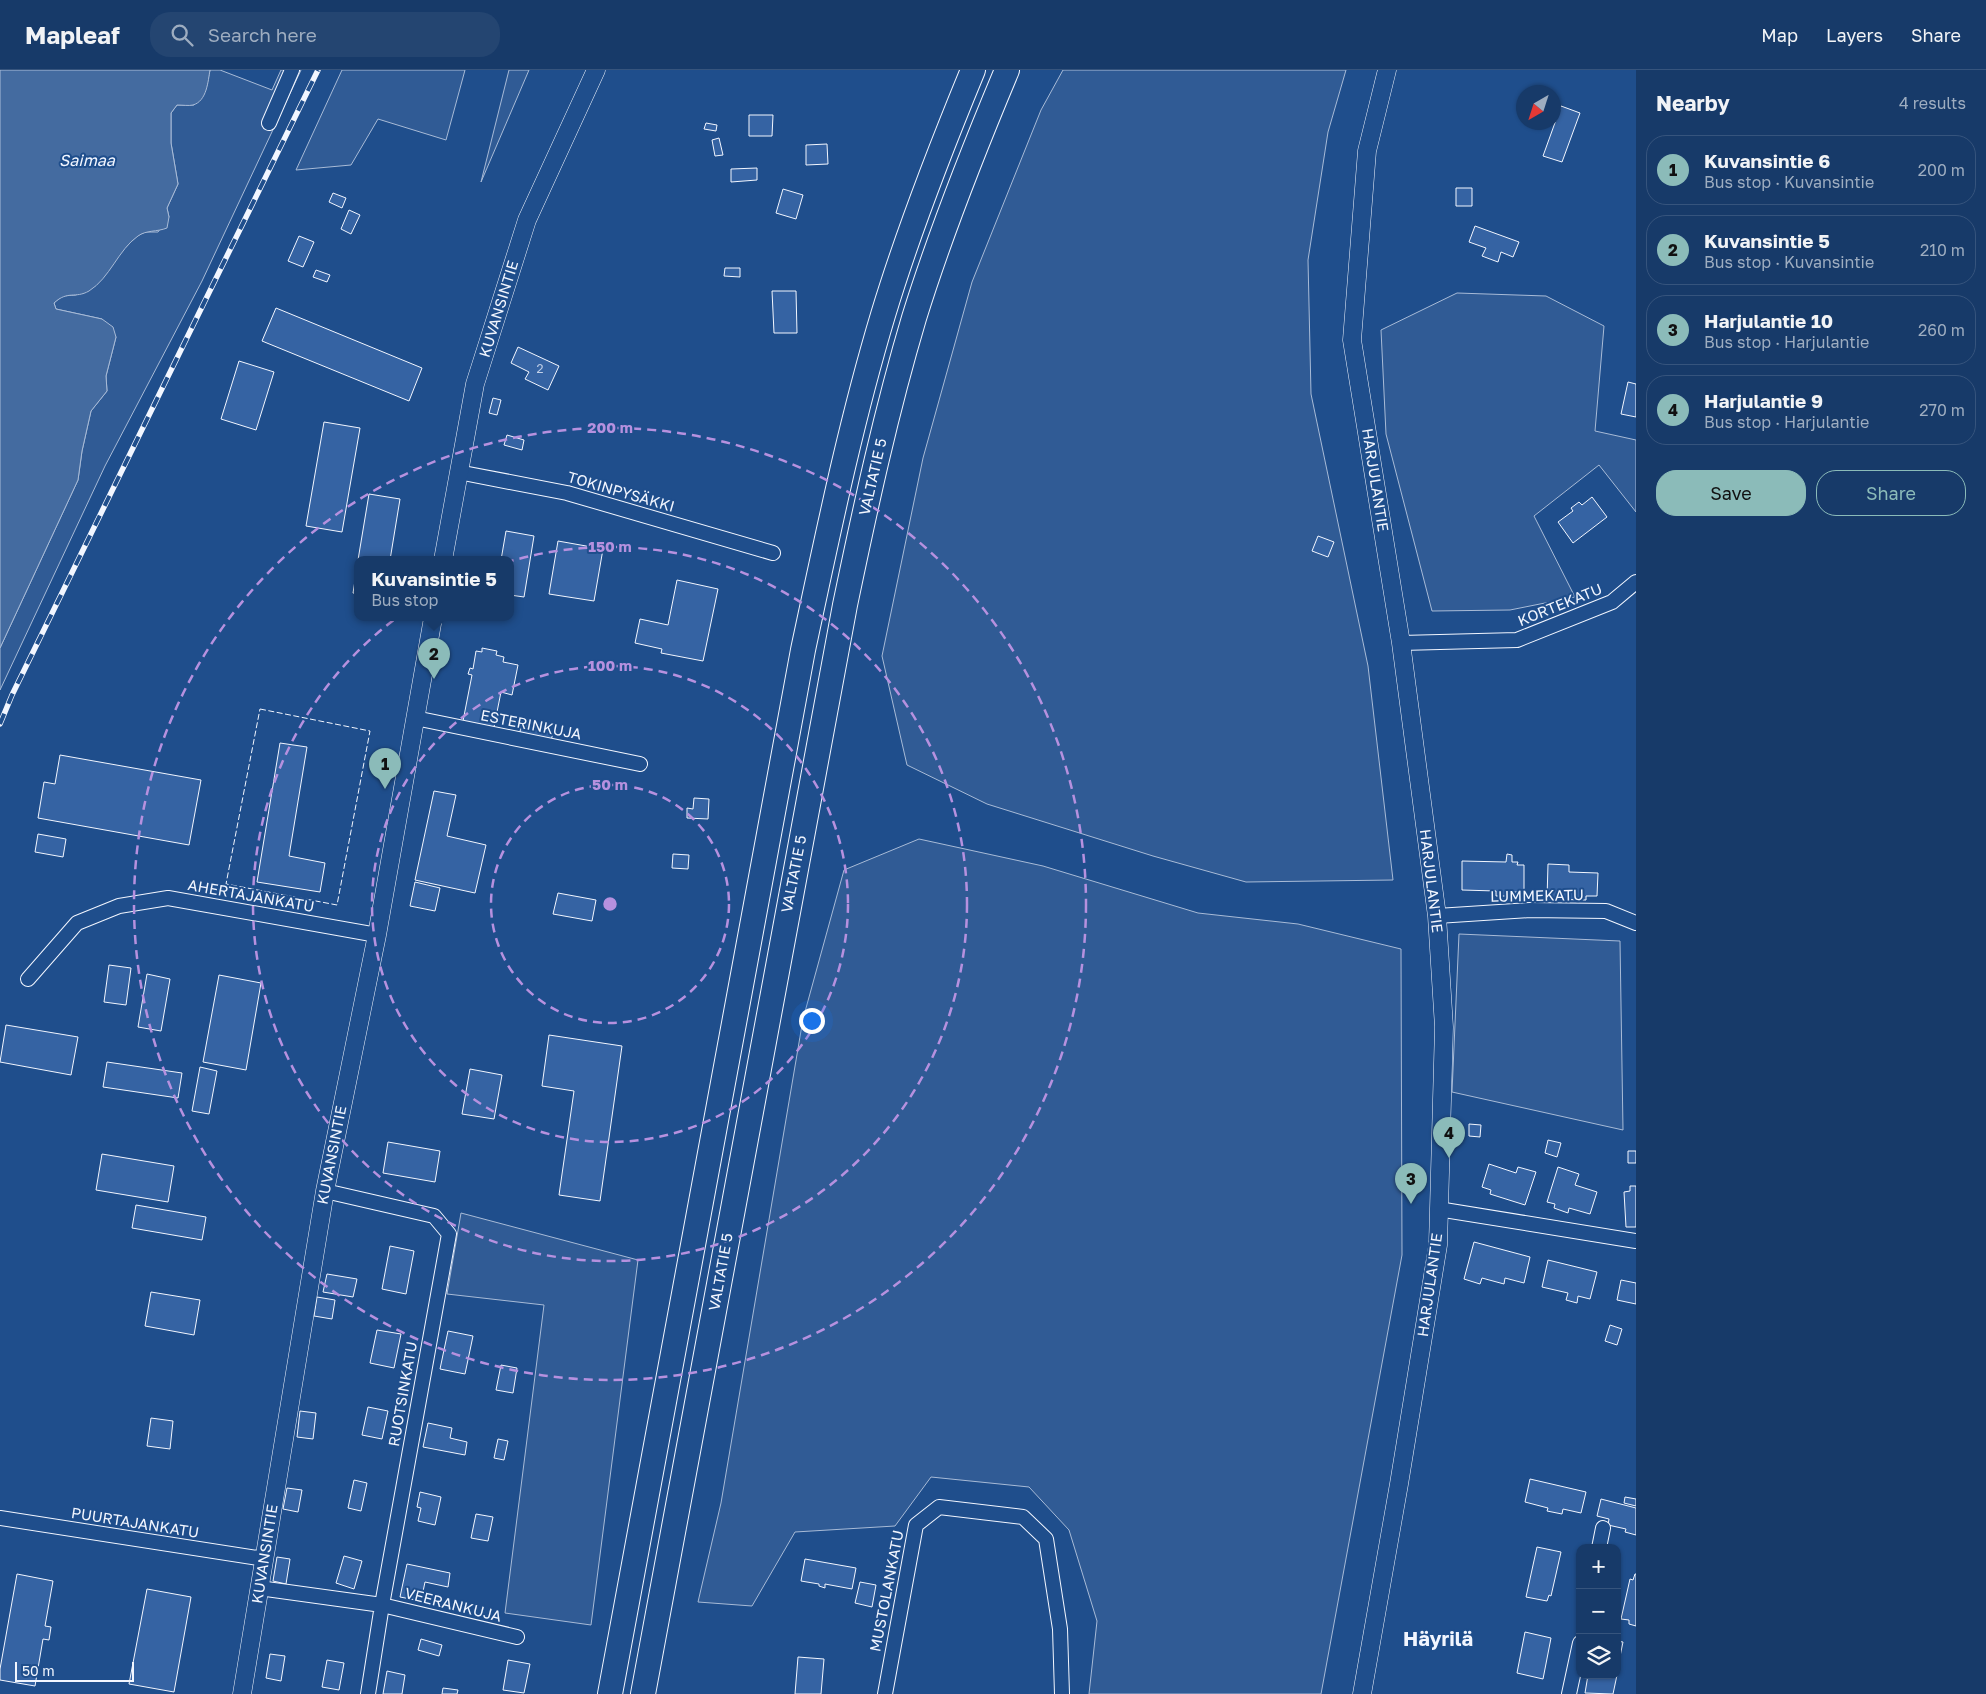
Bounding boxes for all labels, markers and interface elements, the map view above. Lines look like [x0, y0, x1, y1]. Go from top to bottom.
search box [150, 12, 500, 57]
text: Mapleaf [25, 20, 120, 49]
icon: search [168, 21, 196, 49]
text: Search here [208, 23, 317, 46]
text: Map [1761, 24, 1798, 46]
text: Layers [1826, 24, 1883, 46]
text: Share [1911, 24, 1961, 46]
north arrow [1516, 85, 1561, 130]
text: Nearby [1656, 90, 1730, 116]
text: 4 results [1899, 93, 1966, 113]
text: Kuvansintie 6 [1704, 149, 1830, 172]
water label: Saimaa [59, 150, 116, 170]
text: 1 [1669, 160, 1677, 180]
text: 200 m [1918, 160, 1965, 180]
text: Bus stop · Kuvansintie [1704, 172, 1874, 192]
text: Kuvansintie 5 [1704, 229, 1830, 252]
text: 2 [1668, 240, 1678, 260]
text: 210 m [1920, 240, 1965, 260]
text: Bus stop · Kuvansintie [1704, 252, 1874, 272]
street label: KUVANSINTIE [475, 258, 521, 359]
text: Harjulantie 10 [1704, 309, 1833, 332]
text: 3 [1668, 320, 1678, 340]
text: 260 m [1918, 320, 1965, 340]
text: Bus stop · Harjulantie [1704, 332, 1869, 352]
house number: 2 [537, 361, 544, 376]
text: Harjulantie 9 [1704, 389, 1823, 412]
text: 4 [1668, 400, 1678, 420]
text: 270 m [1919, 400, 1965, 420]
text: Bus stop · Harjulantie [1704, 412, 1869, 432]
text: 200 m [587, 418, 633, 436]
street label: HARJULANTIE [1359, 427, 1393, 533]
street label: VALTATIE 5 [854, 436, 890, 517]
street label: TOKINPYSÄKKI [566, 467, 677, 515]
button: Save [1656, 470, 1806, 516]
button: Share [1816, 470, 1966, 516]
text: 150 m [588, 537, 632, 555]
popup [354, 556, 514, 621]
text: Kuvansintie 5 [371, 567, 497, 590]
street label: KORTEKATU [1515, 579, 1604, 629]
text: Bus stop [371, 590, 438, 610]
pin: 2 [418, 638, 450, 679]
text: 100 m [588, 656, 632, 674]
street label: ESTERINKUJA [479, 705, 583, 743]
pin: 1 [369, 748, 401, 789]
text: 50 m [592, 775, 628, 793]
street label: HARJULANTIE [1417, 828, 1447, 934]
street label: VALTATIE 5 [777, 833, 809, 914]
street label: AHERTAJANKATU [187, 875, 316, 915]
street label: LUMMEKATU [1490, 885, 1584, 905]
centre of rings [601, 895, 619, 913]
your location [799, 1008, 825, 1034]
street label: KUVANSINTIE [313, 1104, 349, 1206]
pin: 4 [1433, 1117, 1465, 1158]
pin: 3 [1395, 1163, 1427, 1204]
street label: VALTATIE 5 [704, 1232, 736, 1312]
street label: HARJULANTIE [1413, 1232, 1445, 1338]
street label: RUOTSINKATU [384, 1340, 420, 1448]
street label: PUURTAJANKATU [70, 1503, 200, 1541]
street label: KUVANSINTIE [247, 1503, 281, 1605]
street label: MUSTOLANKATU [865, 1528, 907, 1653]
map controls [1576, 1544, 1621, 1679]
button: + [1576, 1544, 1621, 1589]
street label: VEERANKUJA [403, 1583, 504, 1625]
button: − [1576, 1589, 1621, 1634]
district label: Häyrilä [1403, 1626, 1473, 1650]
button: layers [1576, 1634, 1621, 1679]
scale bar [15, 1659, 134, 1682]
text: 50 m [22, 1662, 55, 1679]

